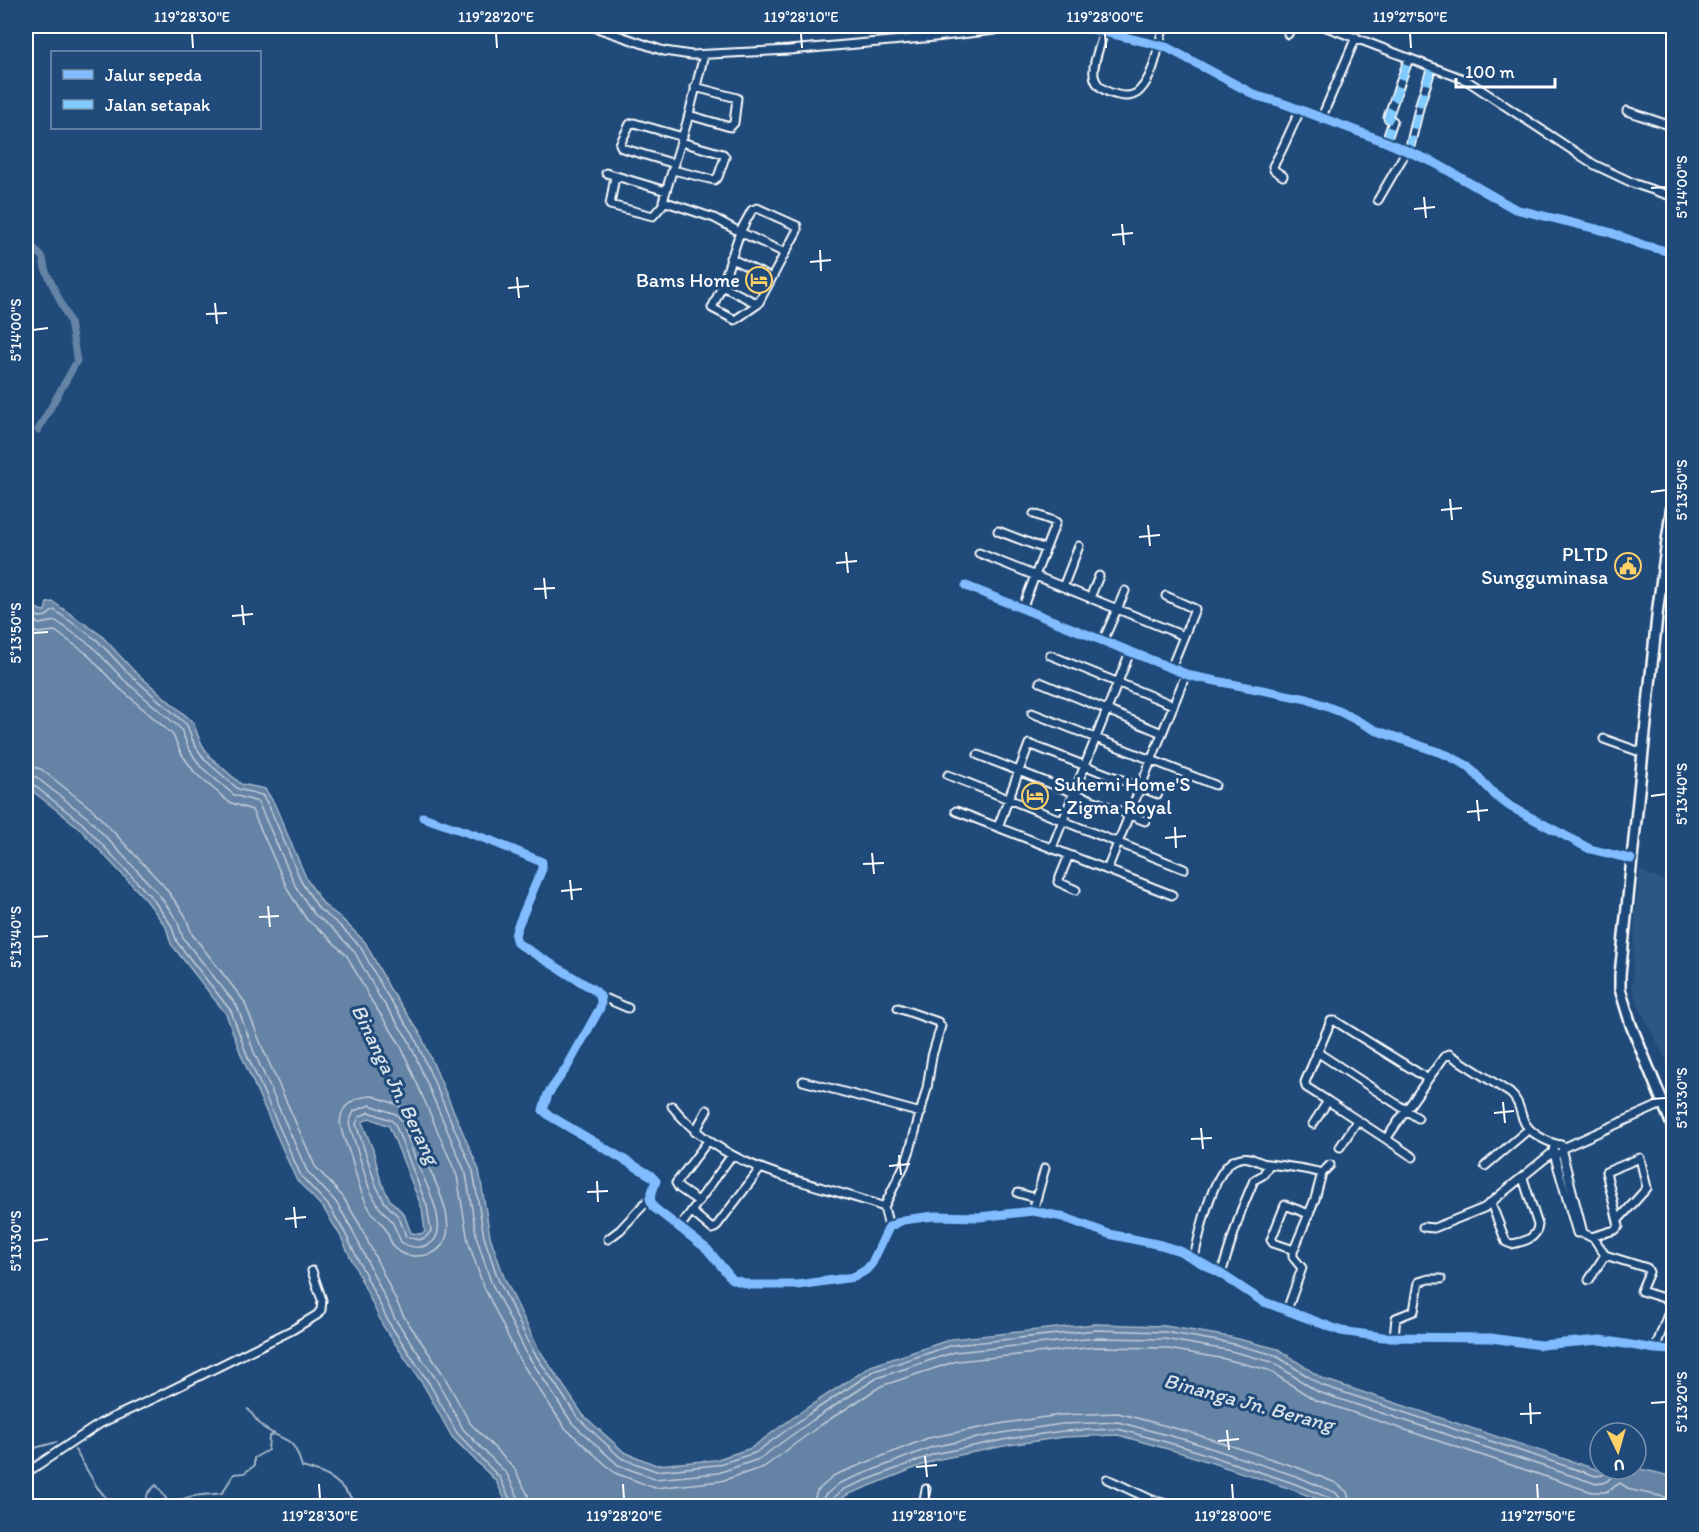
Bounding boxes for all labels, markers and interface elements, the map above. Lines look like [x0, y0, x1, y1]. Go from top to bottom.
text: 119°28'30"E [154, 8, 230, 26]
text: 119°28'20"E [458, 8, 534, 26]
text: 119°28'10"E [763, 8, 839, 26]
text: 119°28'00"E [1066, 8, 1144, 26]
text: 119°27'50"E [1372, 8, 1448, 26]
legend [51, 51, 261, 129]
scale bar [1456, 51, 1555, 89]
text: 100 m [1465, 61, 1515, 83]
text: Jalur sepeda [105, 64, 202, 86]
text: Jalan setapak [105, 94, 211, 116]
text: 5°14'00"S [1673, 155, 1691, 219]
hotel icon: Bams Home [744, 265, 774, 295]
place label: Bams Home [636, 268, 740, 292]
text: 5°14'00"S [7, 298, 25, 362]
text: 5°13'50"S [1673, 459, 1691, 521]
place label: PLTD Sungguminasa [1481, 542, 1608, 589]
public building icon: PLTD Sungguminasa [1613, 551, 1643, 581]
text: 5°13'50"S [7, 602, 25, 664]
text: 5°13'40"S [1673, 763, 1691, 825]
place label: Suherni Home'S - Zigma Royal [1054, 772, 1190, 819]
hotel icon: Suherni Home'S - Zigma Royal [1020, 781, 1050, 811]
text: 5°13'40"S [7, 906, 25, 968]
water label: Binanga Jn. Berang [346, 1000, 447, 1170]
text: 5°13'30"S [1673, 1067, 1691, 1129]
text: 5°13'30"S [7, 1210, 25, 1272]
water label: Binanga Jn. Berang [1161, 1367, 1339, 1437]
text: 5°13'20"S [1673, 1371, 1691, 1433]
north arrow [1588, 1421, 1648, 1481]
text: U [1613, 1456, 1625, 1475]
text: 119°28'30"E [282, 1507, 358, 1525]
text: 119°28'20"E [586, 1507, 662, 1525]
text: 119°28'10"E [891, 1507, 967, 1525]
text: 119°28'00"E [1194, 1507, 1272, 1525]
text: 119°27'50"E [1500, 1507, 1576, 1525]

